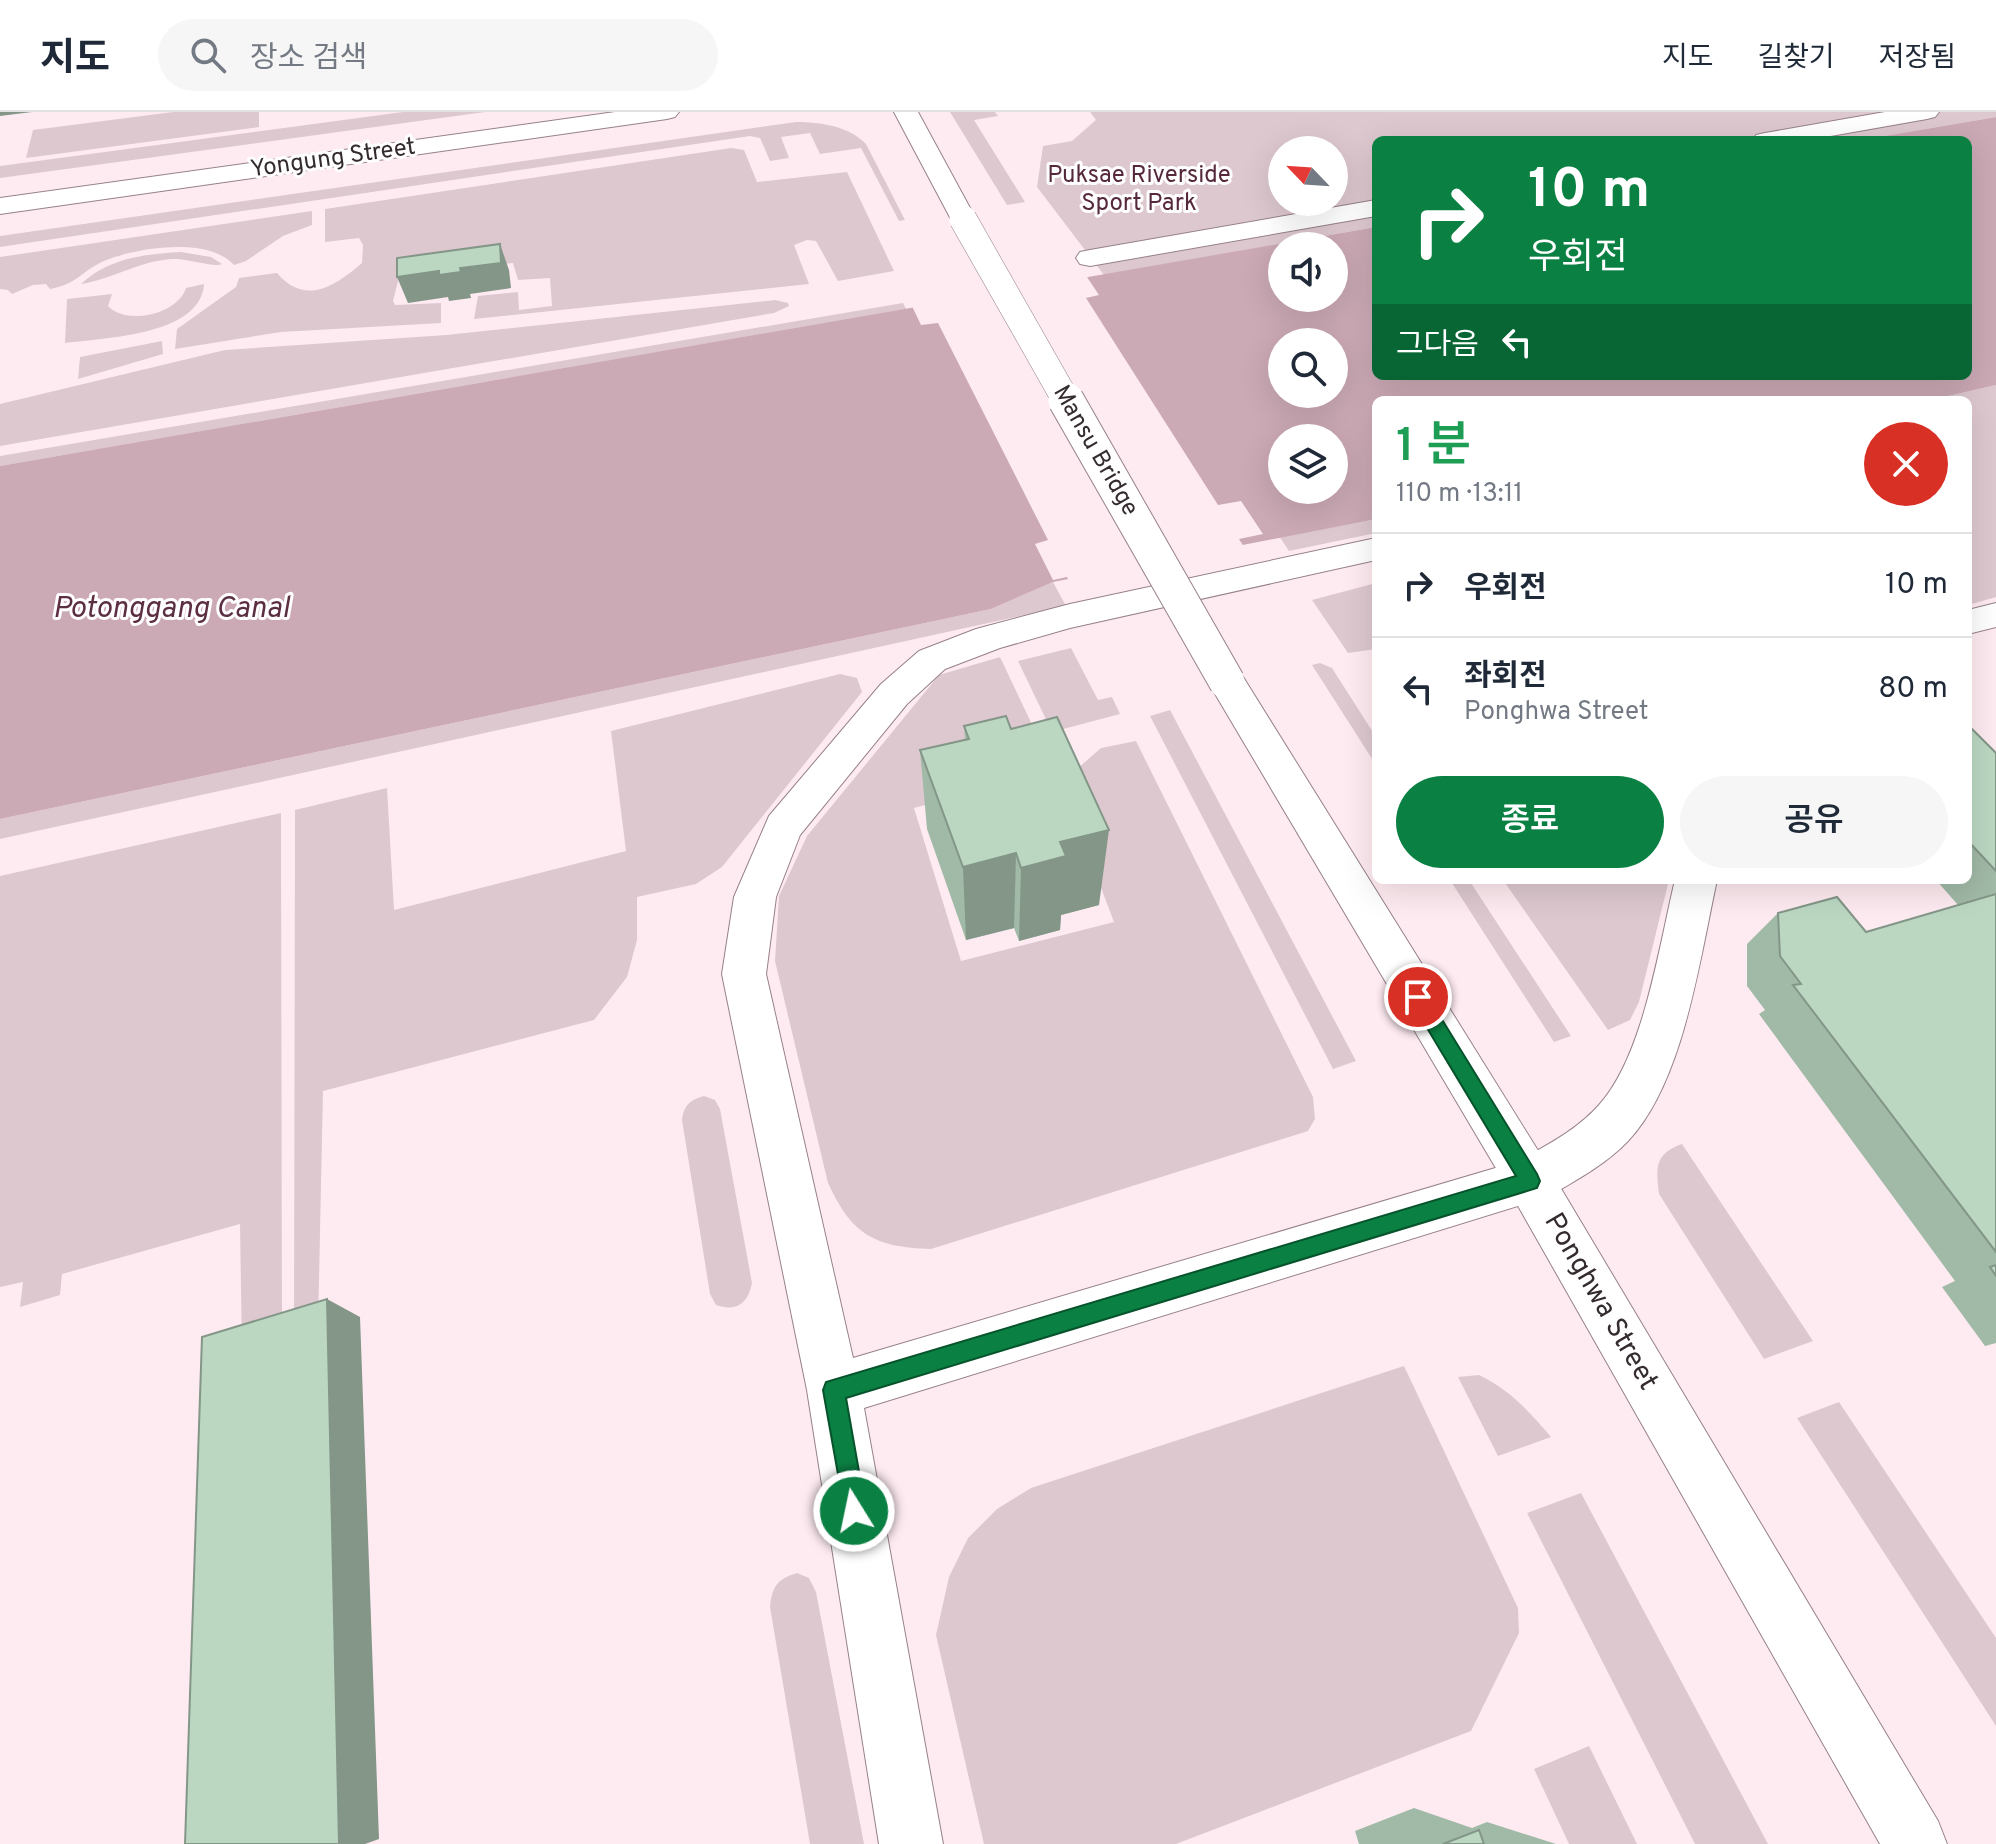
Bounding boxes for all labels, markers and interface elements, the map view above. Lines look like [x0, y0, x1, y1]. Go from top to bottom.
search box [158, 19, 718, 91]
icon: search [186, 33, 230, 77]
text: 지도 [40, 36, 110, 85]
text: 장소 검색 [250, 41, 367, 78]
text: 지도 [1662, 41, 1713, 77]
text: 길찾기 [1757, 41, 1835, 77]
text: 저장됨 [1879, 41, 1956, 77]
street label: Yongung Street [248, 133, 418, 185]
north arrow [1268, 136, 1348, 216]
map controls [1268, 136, 1348, 504]
text: 10 m [1528, 157, 1650, 227]
park label: Puksae Riverside Sport Park [1047, 161, 1231, 219]
icon: right [1396, 168, 1500, 272]
button: sound [1268, 232, 1348, 312]
text: 우회전 [1528, 236, 1627, 282]
icon: left [1495, 320, 1539, 364]
button: search [1268, 328, 1348, 408]
text: 그다음 [1396, 328, 1479, 365]
street label: Mansu Bridge [1045, 380, 1145, 522]
text: 1 분 [1396, 418, 1471, 478]
button: close [1864, 422, 1948, 506]
button: layers [1268, 424, 1348, 504]
text: 110 m · 13:11 [1396, 478, 1523, 511]
icon: right [1396, 563, 1440, 607]
text: 10 m [1885, 567, 1948, 604]
text: 우회전 [1464, 571, 1547, 608]
water label: Potonggang Canal [53, 591, 291, 628]
text: 좌회전 [1464, 659, 1547, 696]
icon: left [1396, 667, 1440, 711]
text: 80 m [1878, 671, 1948, 708]
text: Ponghwa Street [1464, 696, 1649, 729]
button: 종료 [1396, 776, 1664, 868]
button: 공유 [1680, 776, 1948, 868]
pin [1384, 963, 1452, 1031]
icon: arrive [1396, 975, 1440, 1019]
street label: Ponghwa Street [1535, 1207, 1665, 1397]
position arrow [812, 1469, 896, 1553]

